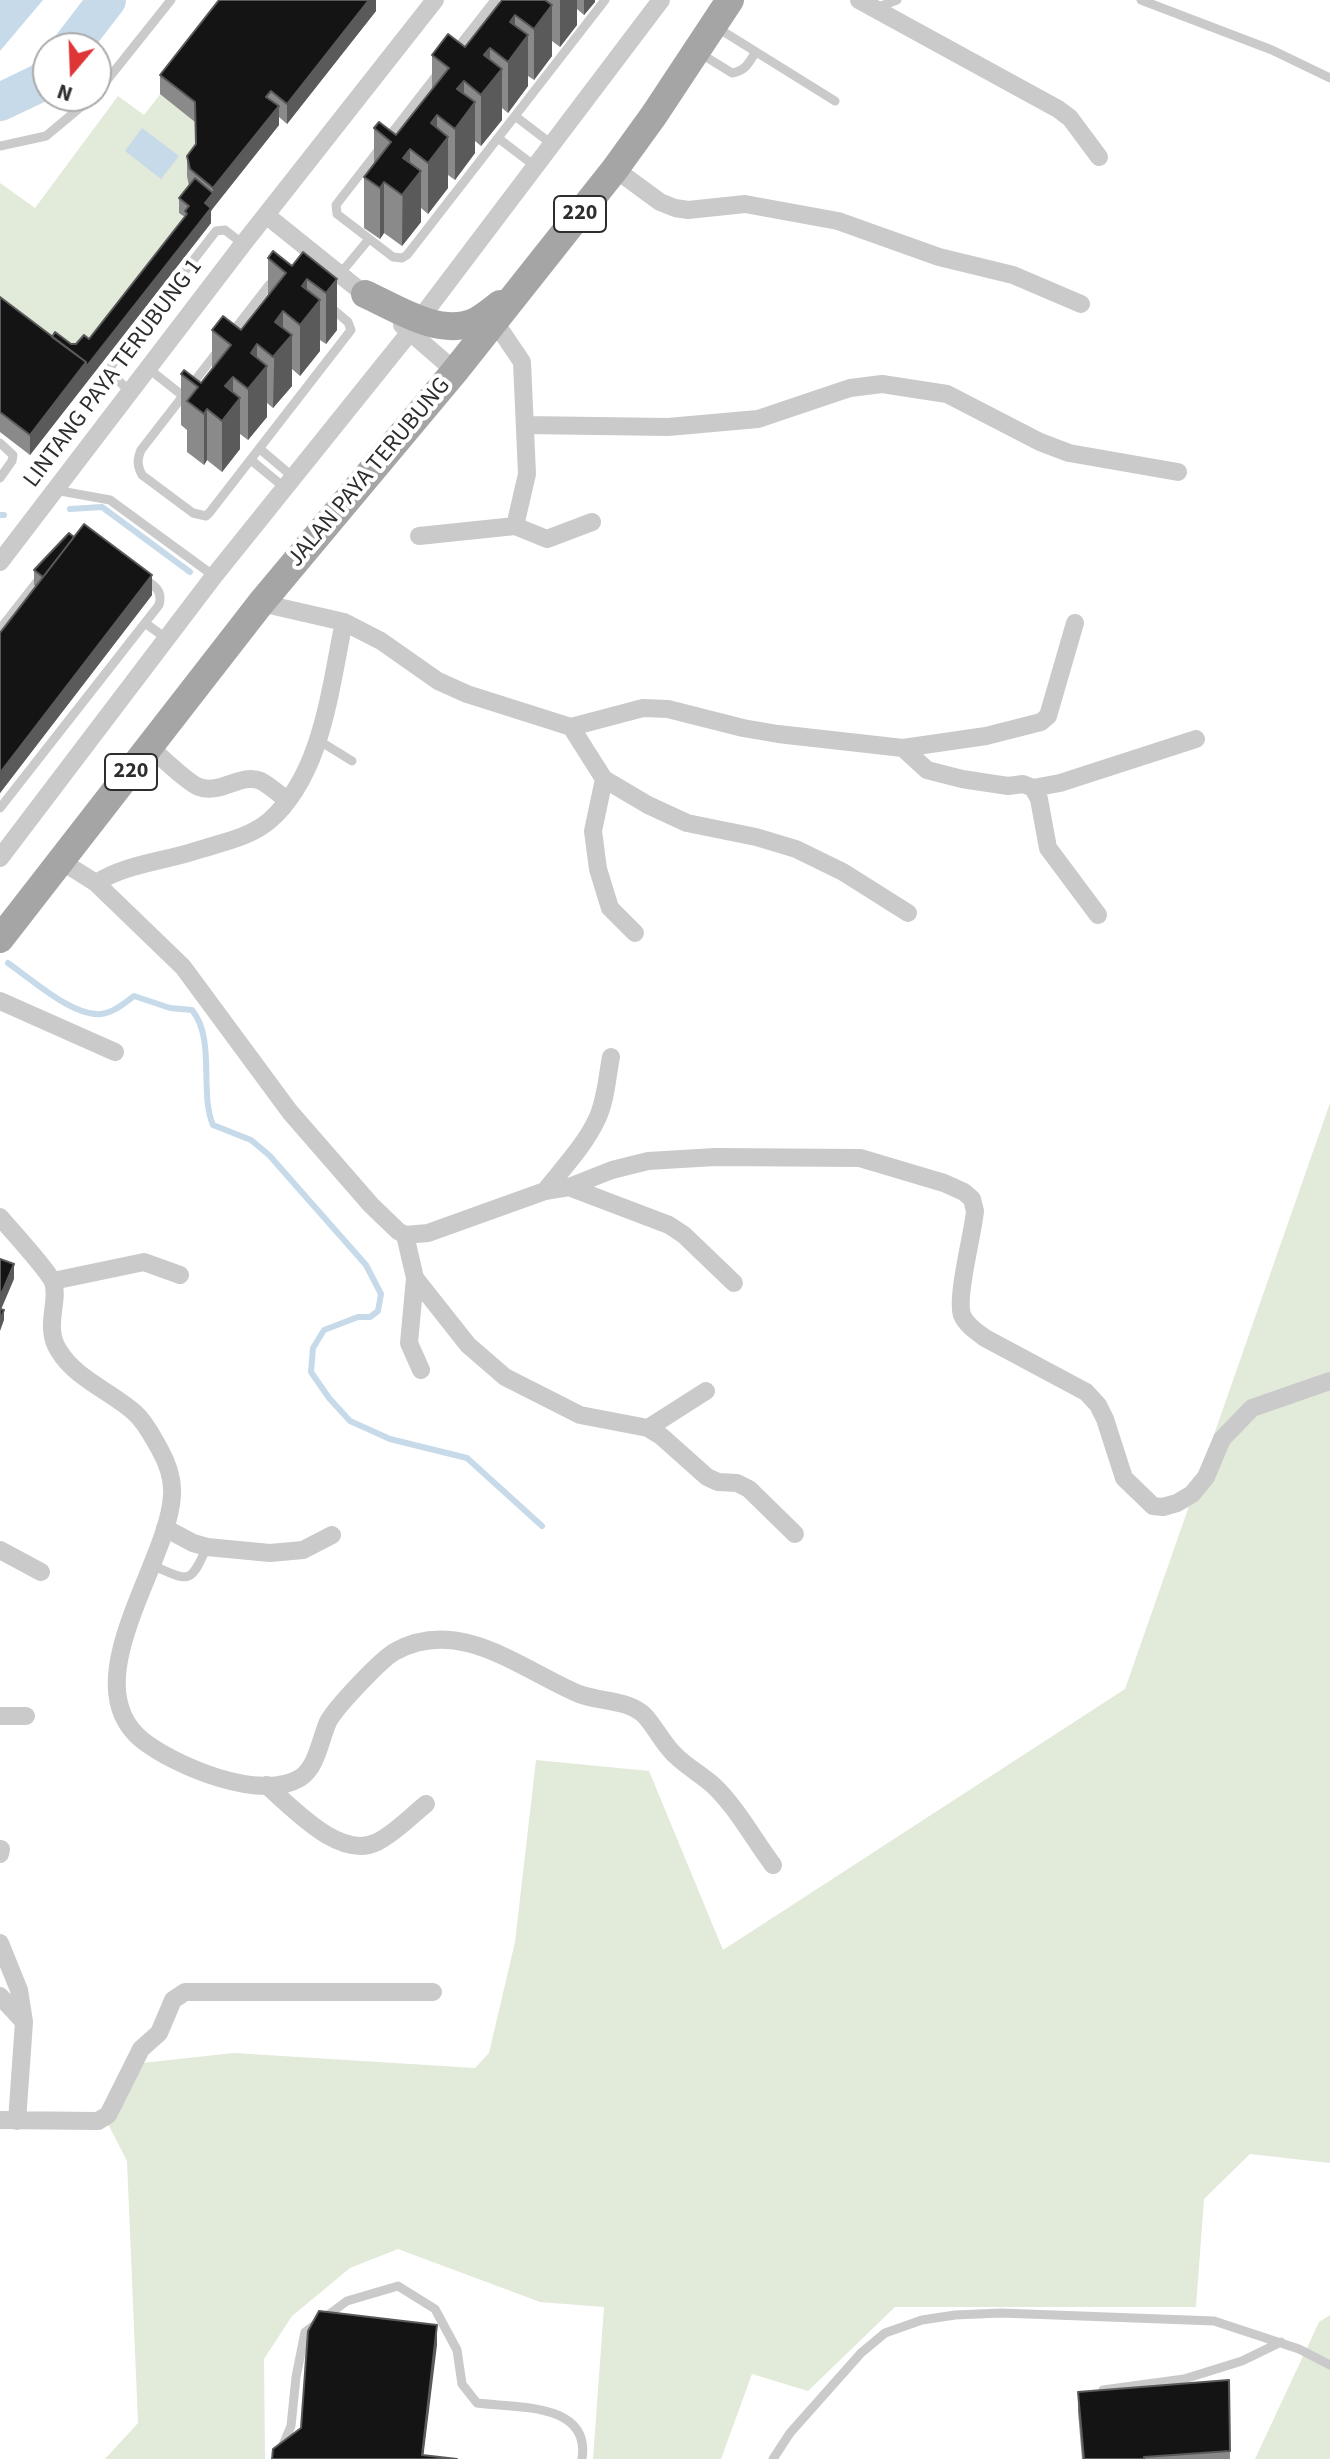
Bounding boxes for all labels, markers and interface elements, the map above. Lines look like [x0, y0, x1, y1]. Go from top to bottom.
north arrow [32, 32, 112, 112]
text: N [53, 75, 77, 110]
road number: 220 [554, 196, 606, 232]
street label: LINTANG PAYA TERUBUNG 1 [19, 254, 209, 494]
street label: JALAN PAYA TERUBUNG [282, 372, 458, 574]
road number: 220 [105, 754, 157, 790]

